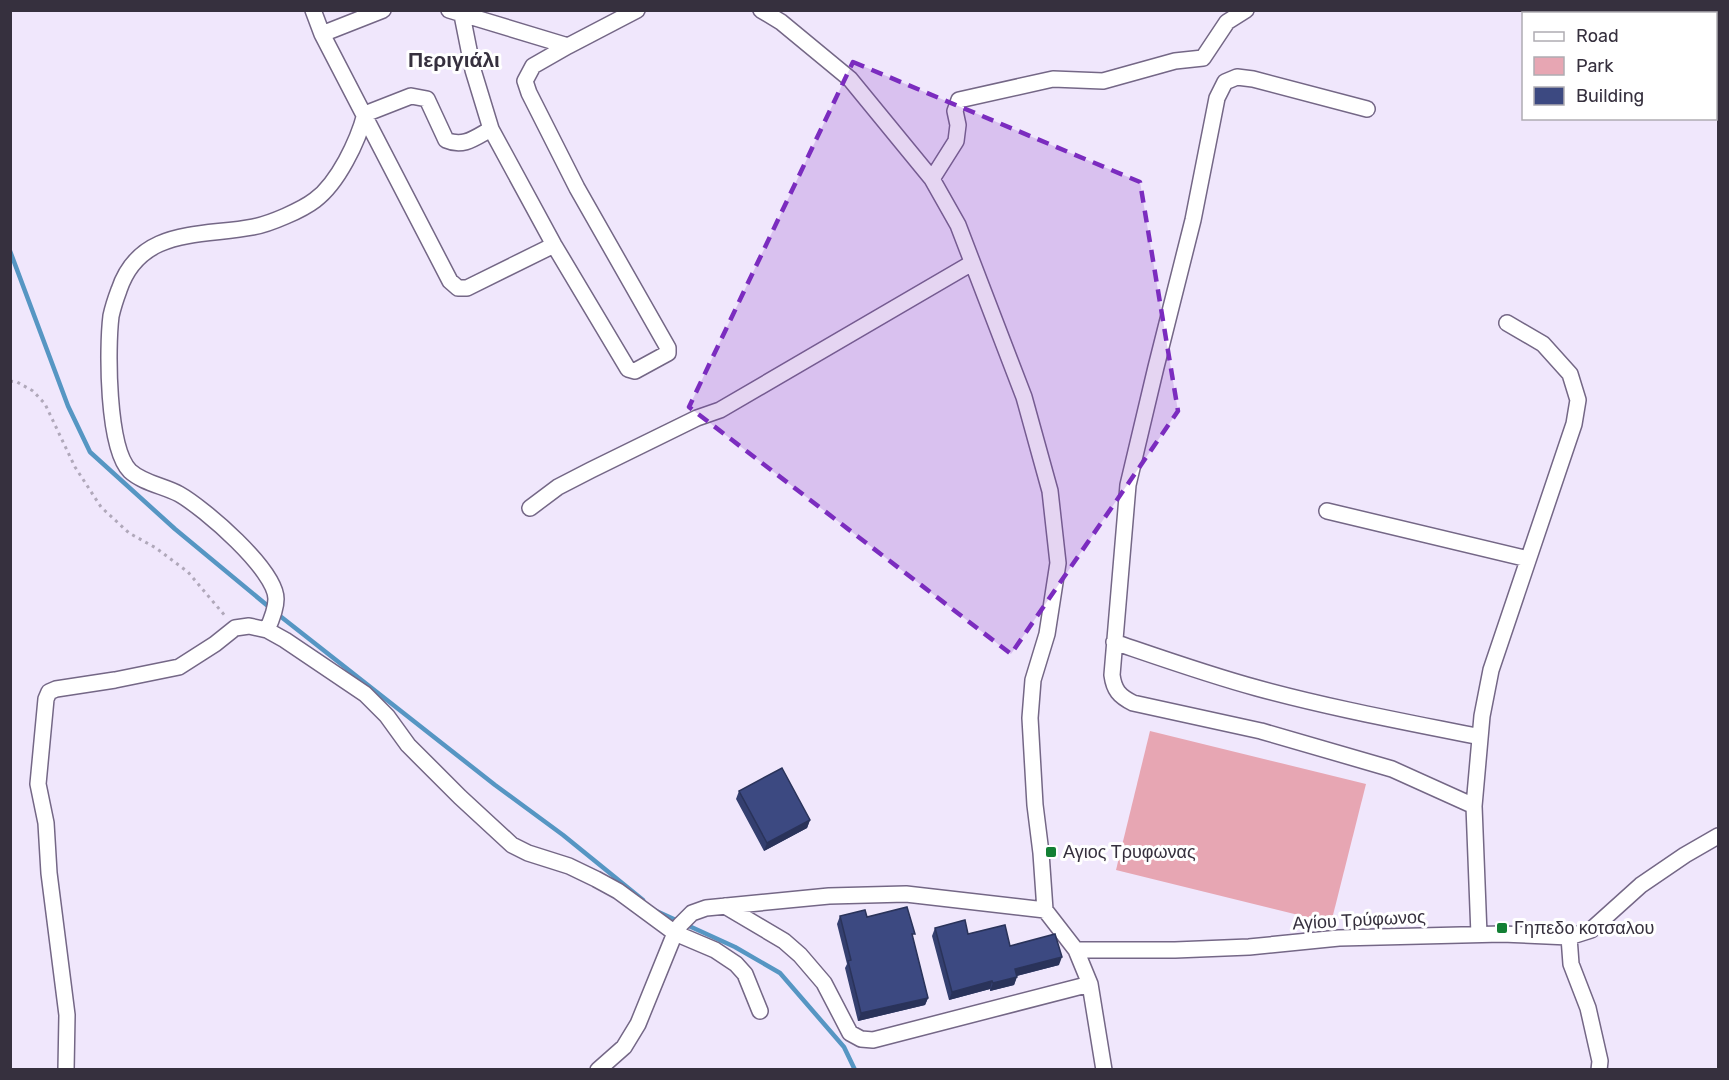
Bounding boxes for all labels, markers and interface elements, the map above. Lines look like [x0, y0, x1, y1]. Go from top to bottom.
legend [1522, 12, 1717, 120]
text: Road [1576, 25, 1619, 47]
district label: Περιγιάλι [408, 47, 500, 72]
text: Park [1576, 55, 1614, 77]
text: Building [1576, 85, 1644, 107]
place label: Αγιος Τρυφωνας [1063, 841, 1196, 863]
marker: Αγιος Τρυφωνας [1044, 845, 1058, 859]
street label: Αγίου Τρύφωνος [1292, 906, 1427, 934]
place label: Γηπεδο κοτσαλου [1514, 917, 1654, 939]
marker: Γηπεδο κοτσαλου [1495, 921, 1509, 935]

